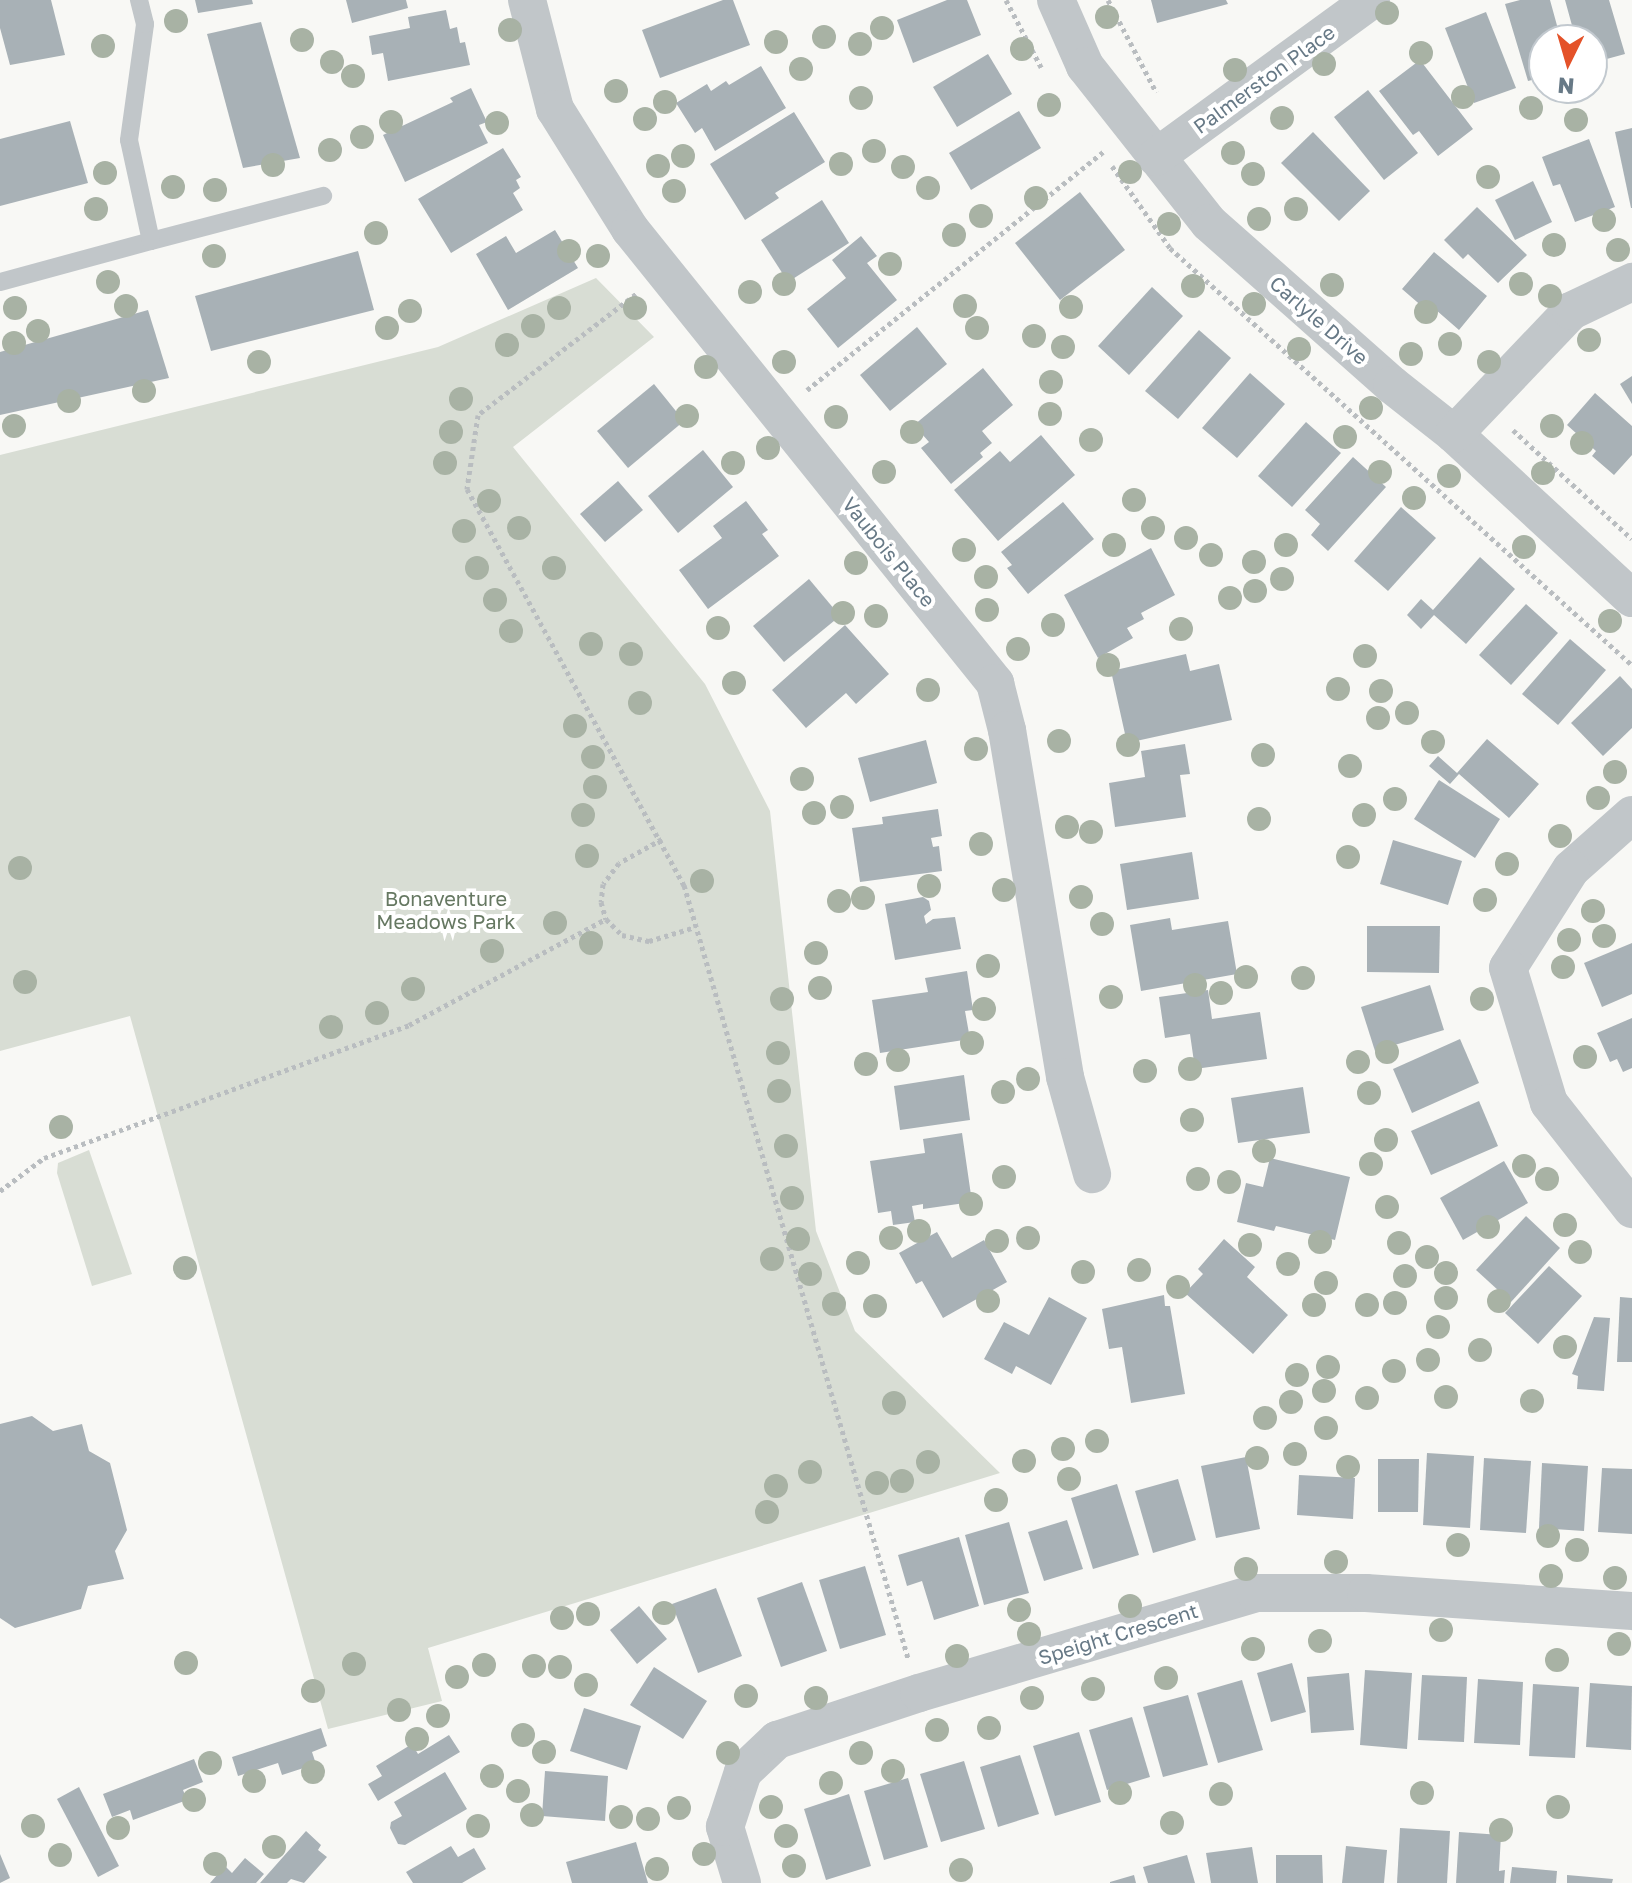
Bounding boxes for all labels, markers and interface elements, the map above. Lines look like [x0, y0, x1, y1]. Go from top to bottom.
street label: Palmerston Place [1189, 20, 1339, 138]
north arrow [1528, 24, 1608, 104]
text: N [1557, 72, 1576, 101]
street label: Carlyle Drive [1265, 271, 1373, 369]
street label: Vaubois Place [837, 492, 941, 612]
park label: Bonaventure Meadows Park [376, 886, 516, 933]
street label: Speight Crescent [1035, 1598, 1201, 1670]

